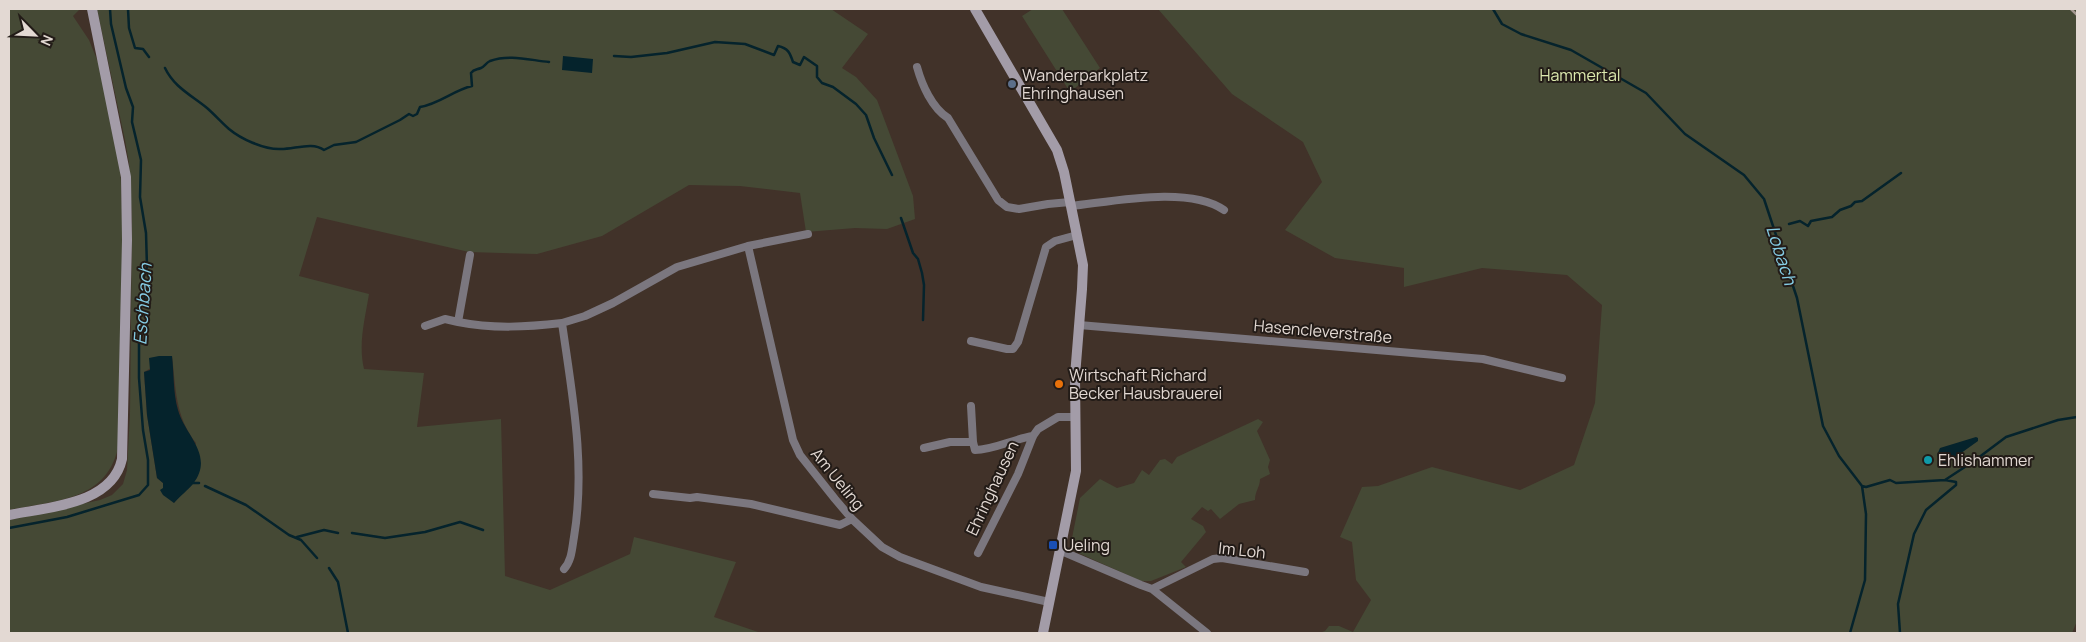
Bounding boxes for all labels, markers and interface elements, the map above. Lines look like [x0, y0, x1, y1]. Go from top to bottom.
north arrow [10, 10, 60, 60]
text: N [37, 32, 58, 49]
place label: Wanderparkplatz Ehringhausen [1022, 64, 1148, 104]
park label: Hammertal [1539, 64, 1621, 86]
marker: Wanderparkplatz Ehringhausen [1006, 78, 1018, 90]
water label: Lobach [1761, 222, 1803, 289]
water label: Eschbach [127, 261, 157, 346]
street label: Hasencleverstraße [1253, 314, 1393, 348]
place label: Wirtschaft Richard Becker Hausbrauerei [1069, 364, 1222, 404]
marker: Wirtschaft Richard Becker Hausbrauerei [1053, 378, 1065, 390]
street label: Ehringhausen [960, 437, 1024, 539]
street label: Am Ueling [806, 443, 870, 515]
place label: Ehlishammer [1938, 449, 2033, 471]
marker: Ehlishammer [1922, 454, 1934, 466]
place label: Ueling [1063, 534, 1110, 556]
street label: Im Loh [1217, 537, 1267, 563]
marker: Ueling [1047, 539, 1059, 551]

